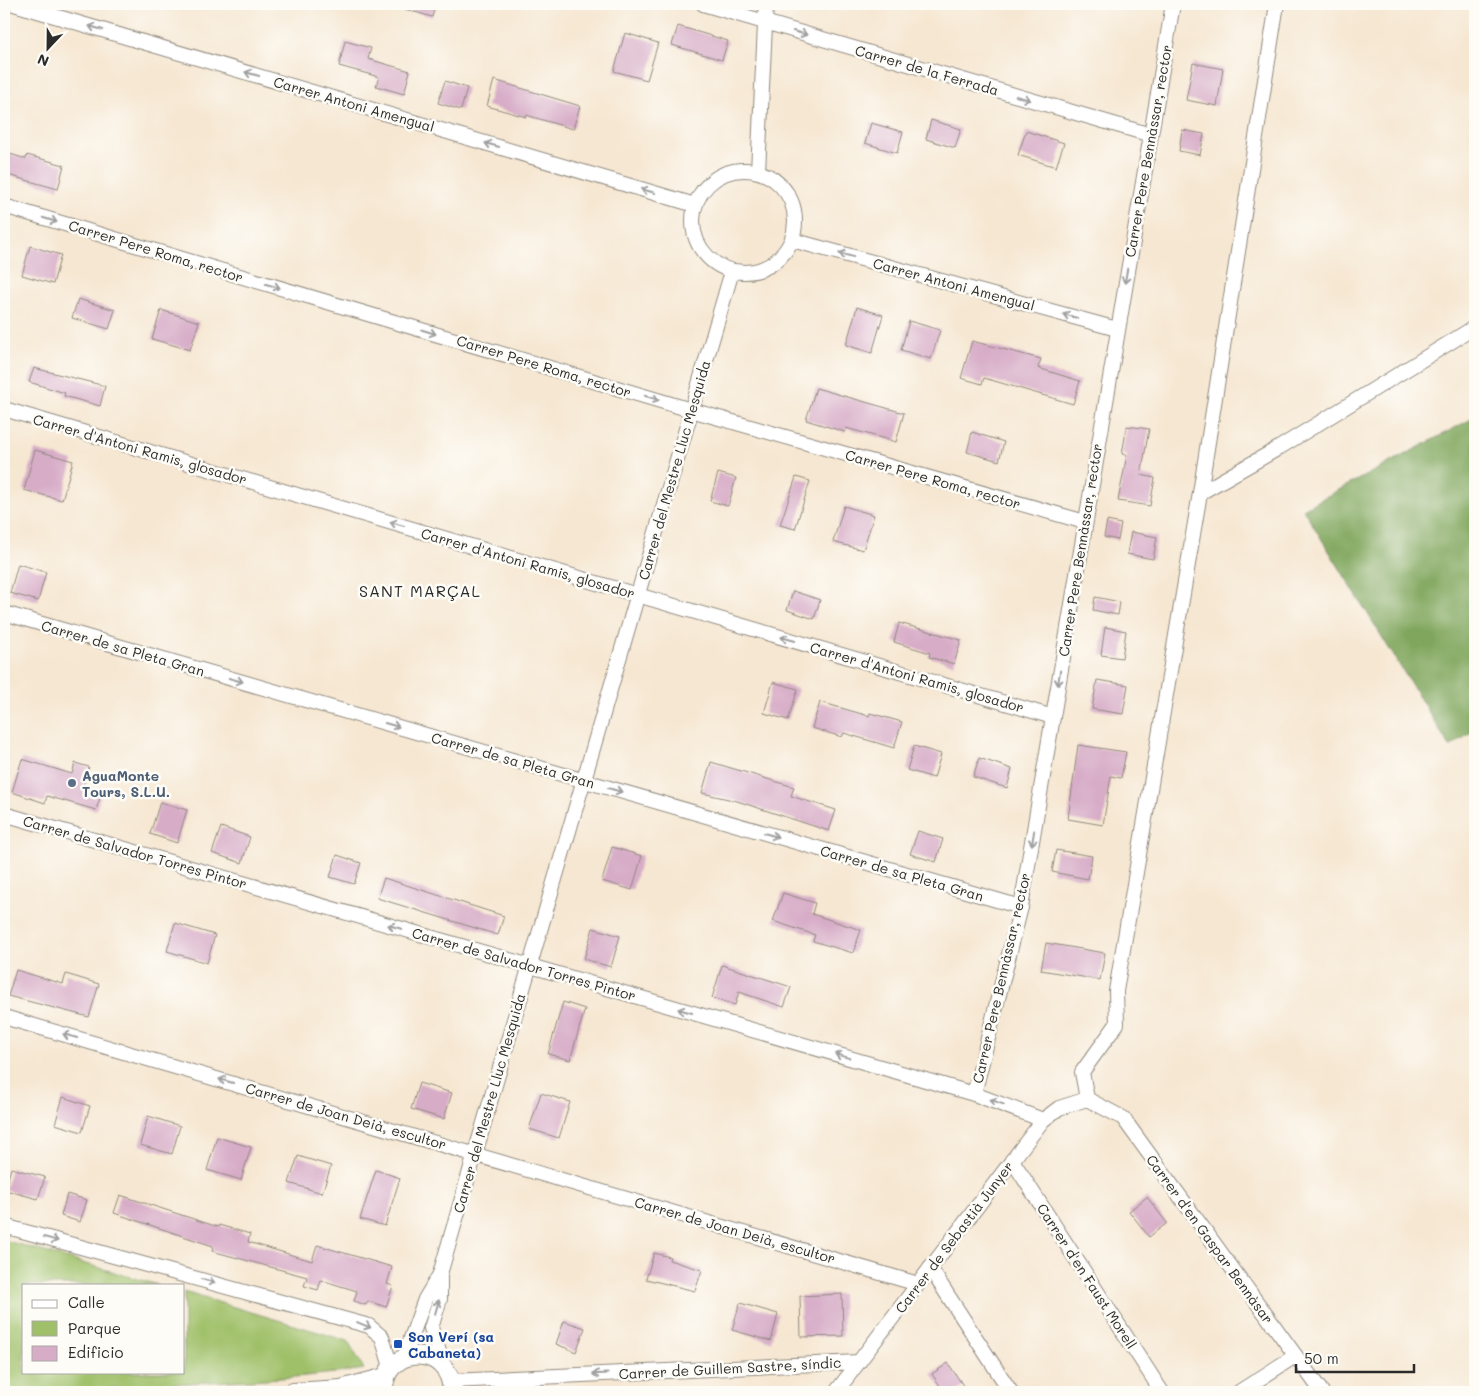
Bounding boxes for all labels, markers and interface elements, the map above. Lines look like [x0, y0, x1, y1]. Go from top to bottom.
north arrow [22, 22, 72, 72]
one-way arrow [89, 23, 105, 33]
one-way arrow [792, 28, 808, 38]
street label: Carrer de la Ferrada [853, 40, 1001, 100]
street label: Carrer Pere Bennàssar, rector [1120, 43, 1176, 259]
text: N [34, 50, 51, 71]
one-way arrow [244, 69, 260, 79]
street label: Carrer Antoni Amengual [271, 72, 437, 136]
one-way arrow [1015, 93, 1031, 103]
one-way arrow [484, 139, 500, 149]
one-way arrow [640, 185, 656, 195]
street label: Carrer Pere Roma, rector [66, 215, 246, 287]
one-way arrow [42, 216, 58, 226]
one-way arrow [838, 249, 854, 259]
street label: Carrer Antoni Amengual [871, 253, 1037, 315]
one-way arrow [1121, 268, 1131, 284]
one-way arrow [265, 282, 281, 292]
one-way arrow [1062, 310, 1078, 320]
one-way arrow [421, 328, 437, 338]
street label: Carrer Pere Roma, rector [454, 330, 634, 402]
street label: Carrer del Mestre Lluc Mesquida [633, 358, 715, 582]
one-way arrow [644, 394, 660, 404]
street label: Carrer d'Antoni Ramis, glosador [31, 409, 249, 489]
street label: Carrer Pere Bennàssar, rector [1054, 442, 1106, 658]
street label: Carrer Pere Roma, rector [843, 445, 1023, 513]
one-way arrow [389, 519, 405, 529]
street label: Carrer d'Antoni Ramis, glosador [419, 523, 637, 603]
district label: SANT MARÇAL [359, 580, 481, 601]
street label: Carrer de sa Pleta Gran [39, 616, 207, 680]
one-way arrow [780, 634, 796, 644]
street label: Carrer d'Antoni Ramis, glosador [808, 637, 1026, 717]
one-way arrow [1054, 670, 1064, 686]
one-way arrow [227, 676, 243, 685]
one-way arrow [383, 721, 399, 730]
street label: Carrer de sa Pleta Gran [429, 728, 597, 792]
place label: AguaMonte Tours, S.L.U. [82, 766, 170, 801]
marker: AguaMonte Tours, S.L.U. [66, 777, 78, 789]
one-way arrow [607, 785, 623, 795]
street label: Carrer de Salvador Torres Pintor [21, 811, 249, 893]
one-way arrow [763, 830, 779, 840]
one-way arrow [1027, 830, 1037, 846]
street label: Carrer de sa Pleta Gran [818, 841, 986, 905]
street label: Carrer Pere Bennàssar, rector [968, 871, 1034, 1085]
one-way arrow [387, 922, 403, 931]
street label: Carrer de Salvador Torres Pintor [410, 923, 638, 1005]
street label: Carrer del Mestre Lluc Mesquida [448, 991, 530, 1215]
one-way arrow [678, 1005, 694, 1015]
one-way arrow [62, 1030, 78, 1040]
one-way arrow [834, 1050, 850, 1060]
one-way arrow [218, 1076, 234, 1085]
street label: Carrer de Joan Deià, escultor [243, 1078, 449, 1154]
one-way arrow [990, 1097, 1005, 1106]
street label: Carrer d'en Gaspar Bennàsar [1142, 1151, 1278, 1327]
street label: Carrer de Sebastià Junyer [891, 1157, 1017, 1317]
street label: Carrer de Joan Deià, escultor [632, 1192, 838, 1268]
street label: Carrer d'en Faust Morell [1033, 1200, 1141, 1352]
one-way arrow [42, 1234, 58, 1244]
one-way arrow [199, 1277, 215, 1287]
legend [22, 1284, 185, 1374]
text: Calle [68, 1292, 105, 1312]
one-way arrow [433, 1300, 443, 1316]
text: Parque [68, 1318, 121, 1338]
one-way arrow [356, 1321, 371, 1330]
place label: Son Verí (sa Cabaneta) [408, 1327, 495, 1362]
marker: Son Verí (sa Cabaneta) [392, 1338, 404, 1350]
scale bar [1296, 1341, 1414, 1373]
text: Edificio [68, 1342, 124, 1362]
text: 50 m [1304, 1348, 1339, 1368]
street label: Carrer de Guillem Sastre, síndic [618, 1353, 842, 1383]
one-way arrow [593, 1369, 609, 1378]

